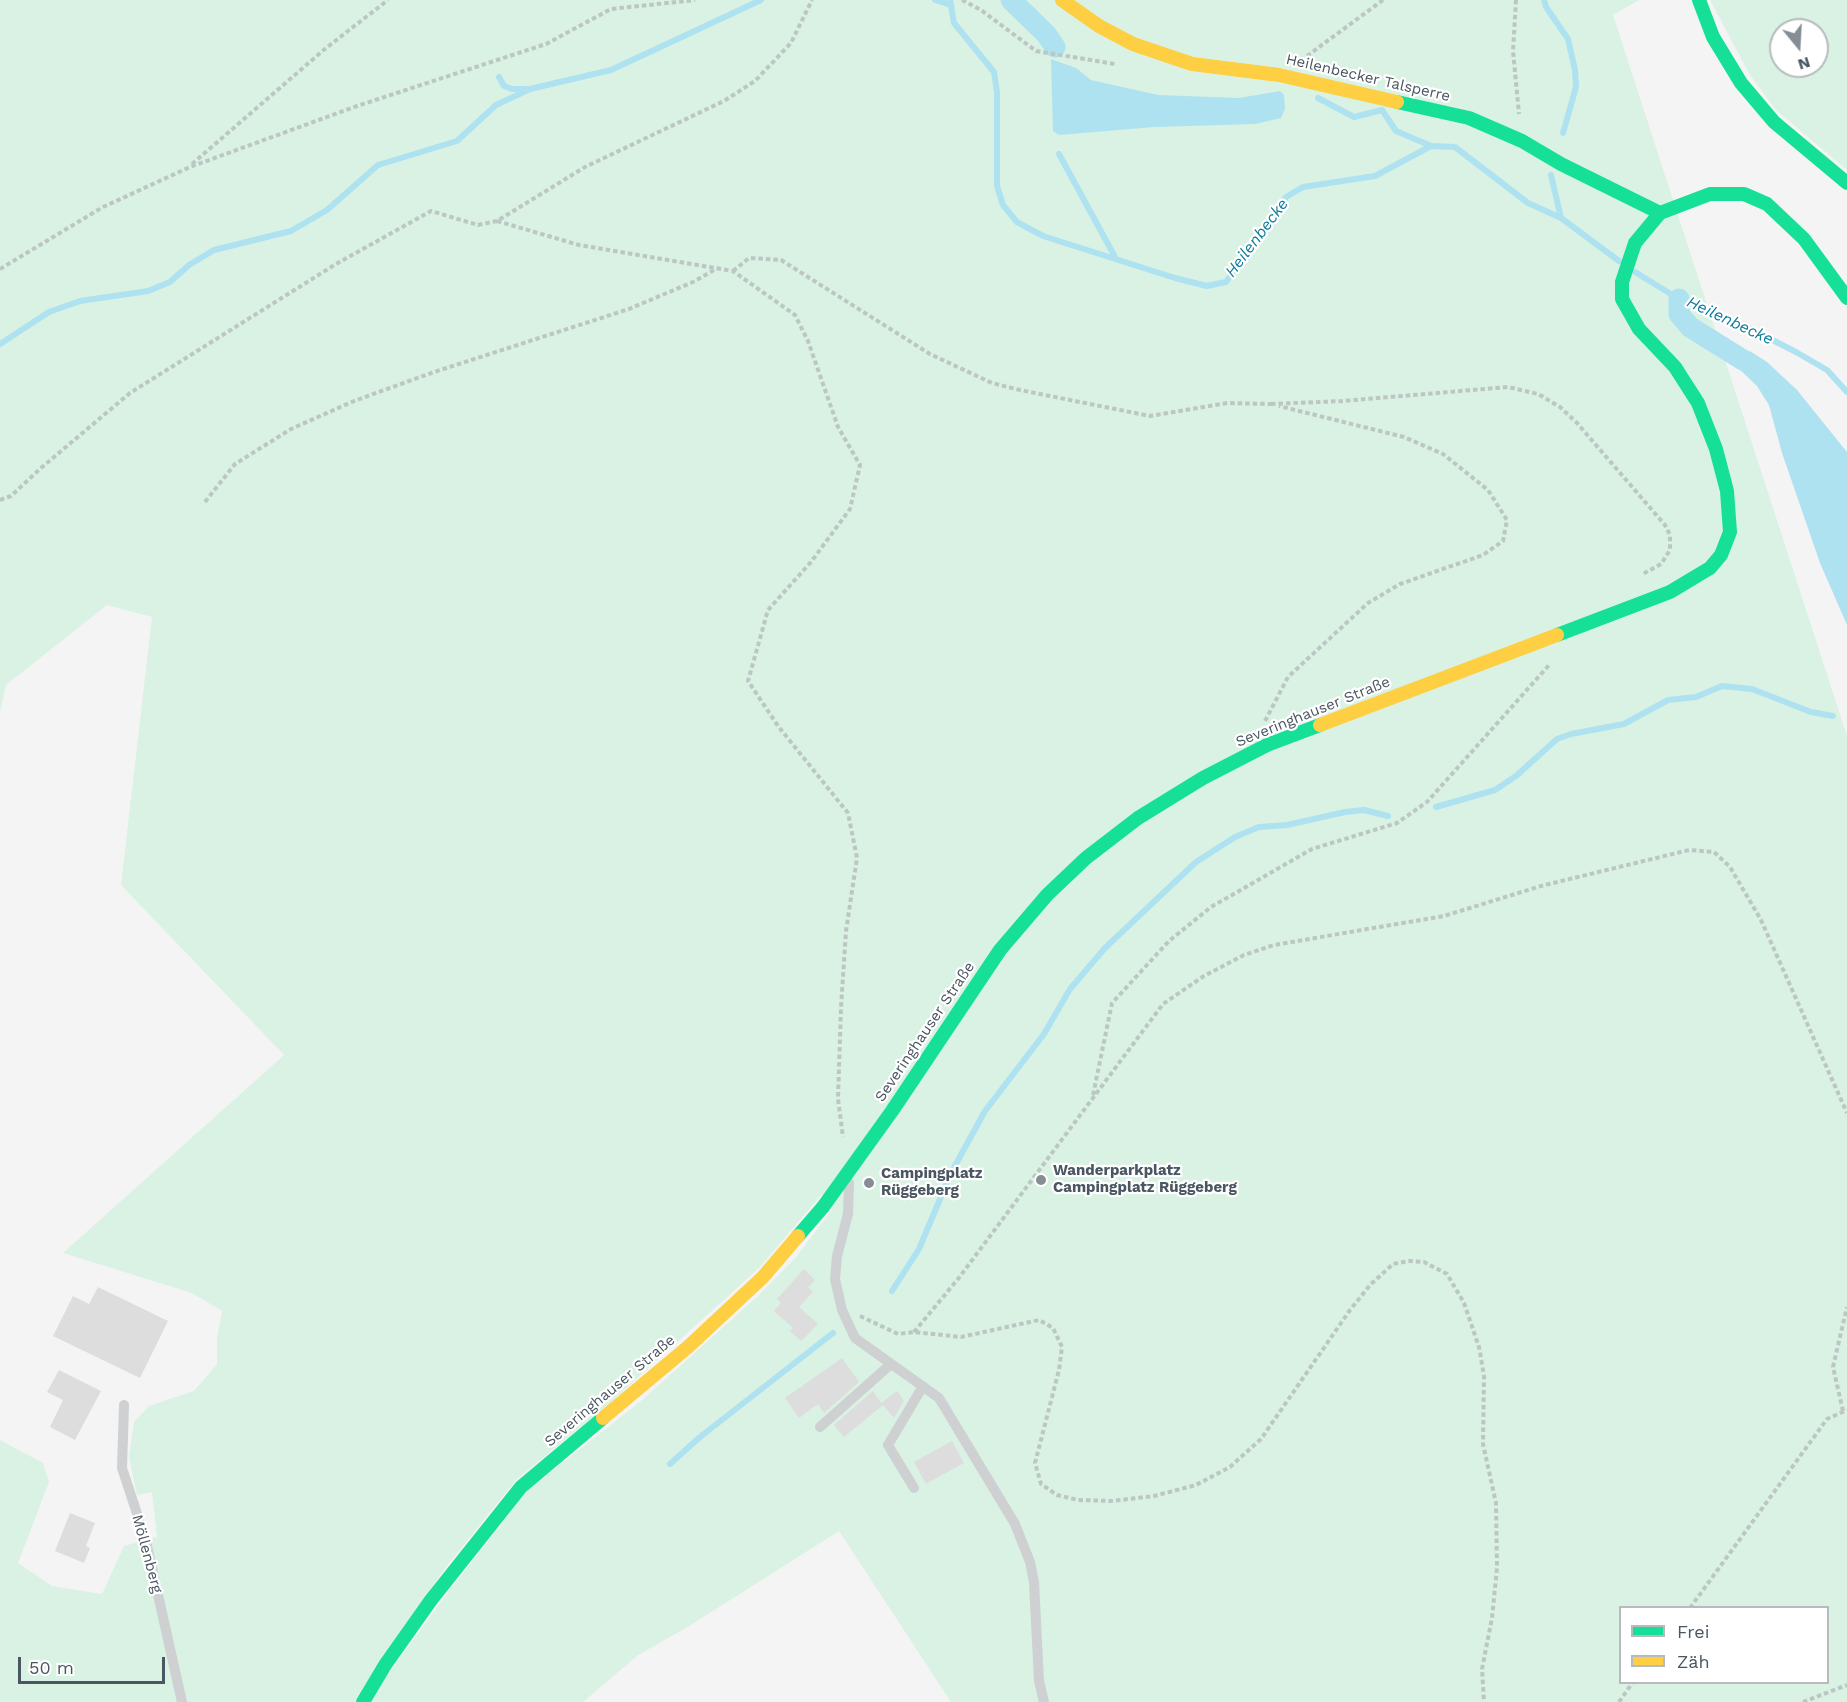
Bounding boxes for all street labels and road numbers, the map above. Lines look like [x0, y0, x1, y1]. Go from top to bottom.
street label: Heilenbecker Talsperre [1284, 50, 1452, 106]
street label: Severinghauser Straße [1233, 673, 1393, 751]
street label: Severinghauser Straße [871, 959, 979, 1105]
street label: Severinghauser Straße [541, 1331, 679, 1451]
street label: Möllenberg [128, 1513, 166, 1595]

